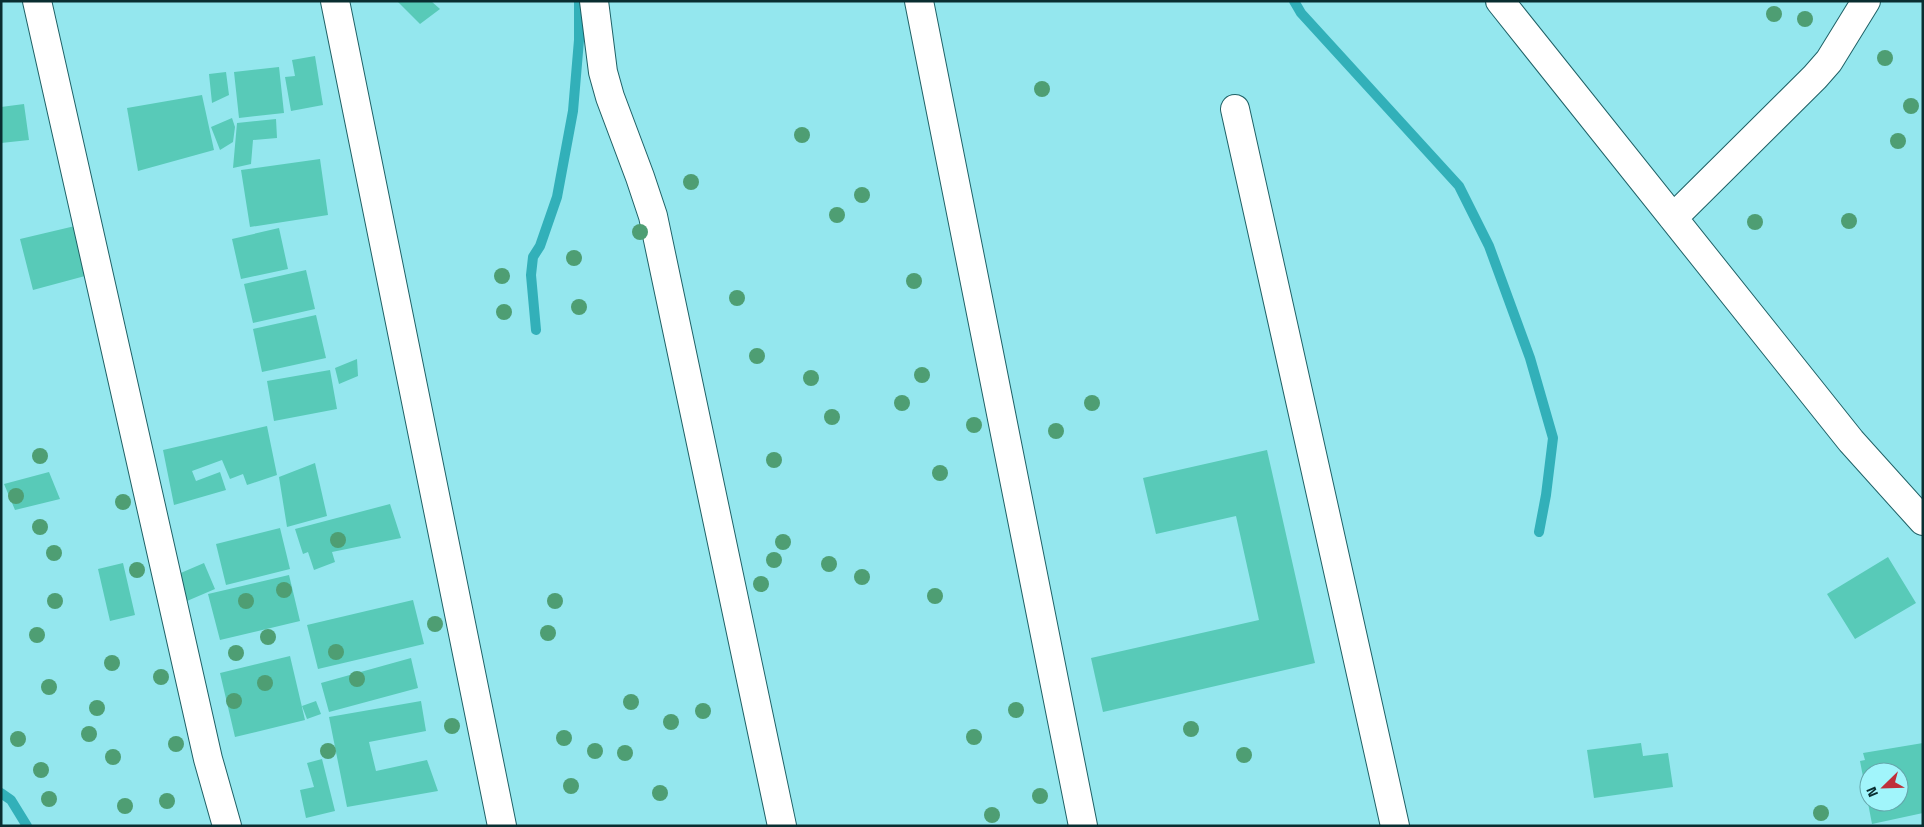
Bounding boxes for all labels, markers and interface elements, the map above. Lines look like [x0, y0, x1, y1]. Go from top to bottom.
north arrow [1859, 762, 1909, 812]
text: N [1860, 784, 1883, 801]

